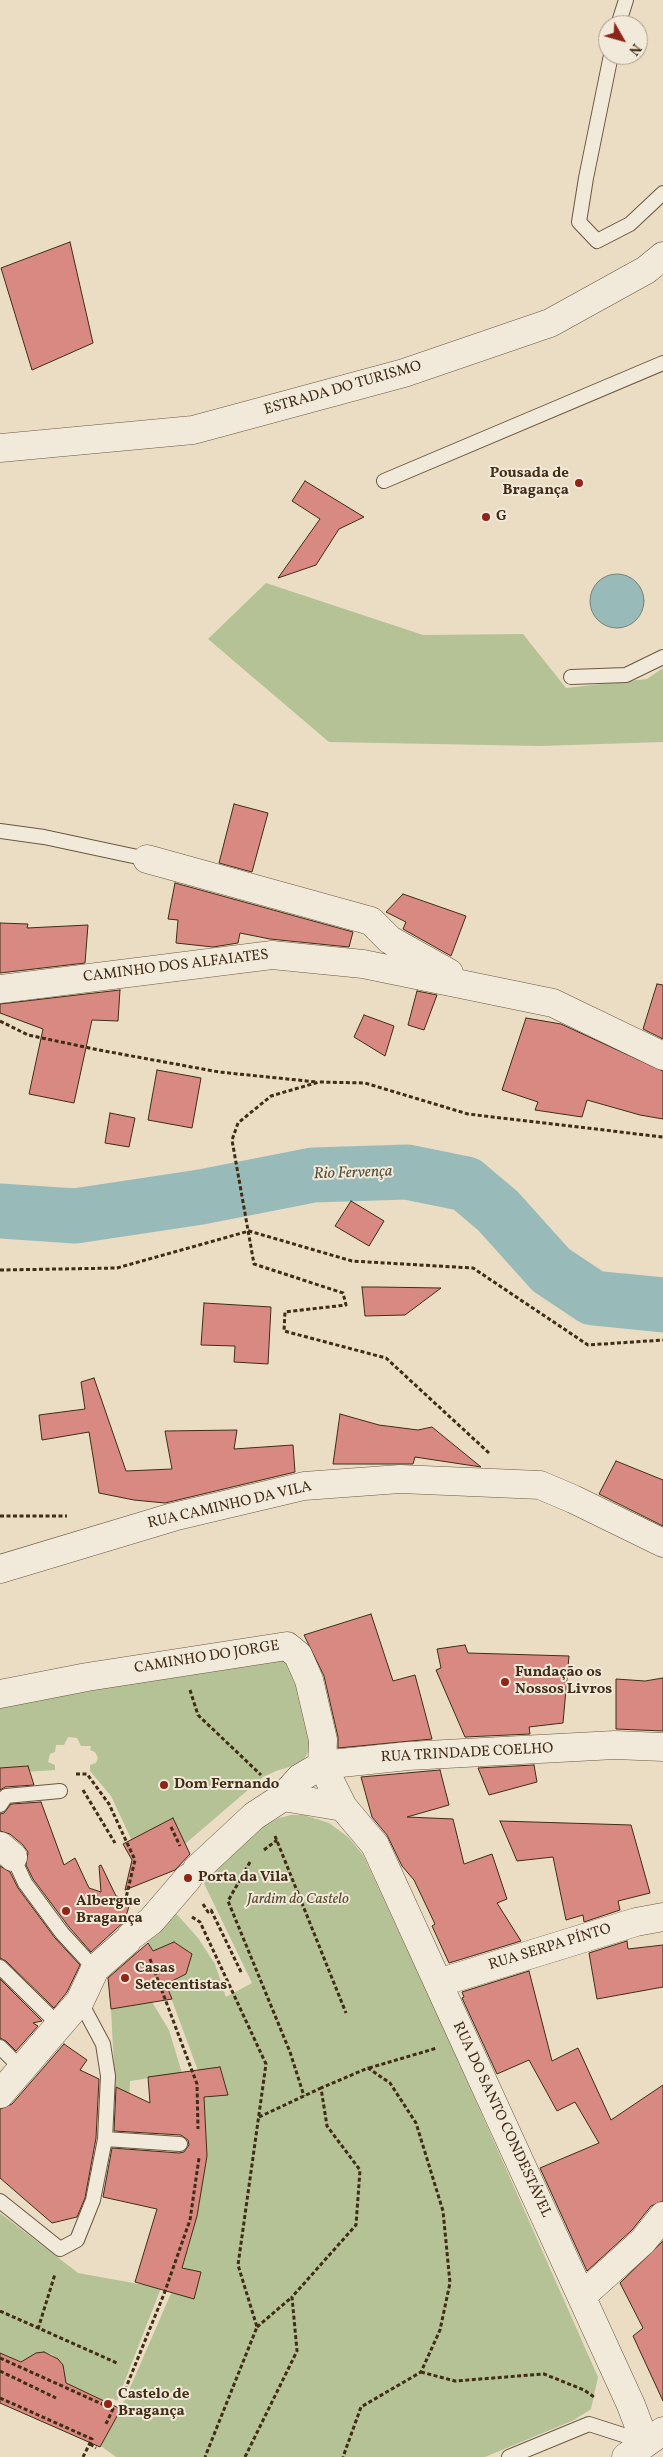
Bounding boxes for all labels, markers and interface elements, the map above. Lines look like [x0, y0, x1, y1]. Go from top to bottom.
north arrow [598, 15, 648, 65]
text: N [624, 39, 645, 59]
street label: ESTRADA DO TURISMO [262, 358, 424, 420]
place label: Pousada de Bragança [490, 465, 569, 500]
marker: Pousada de Bragança [573, 477, 585, 489]
place label: G [496, 508, 507, 526]
marker: G [480, 511, 492, 523]
street label: CAMINHO DOS ALFAIATES [82, 947, 270, 987]
water label: Rio Fervença [313, 1163, 393, 1185]
street label: RUA CAMINHO DA VILA [146, 1478, 314, 1534]
street label: CAMINHO DO JORGE [133, 1638, 281, 1678]
place label: Fundação os Nossos Livros [515, 1664, 612, 1699]
marker: Fundação os Nossos Livros [499, 1676, 511, 1688]
street label: RUA TRINDADE COELHO [380, 1740, 554, 1768]
place label: Dom Fernando [174, 1776, 279, 1794]
marker: Dom Fernando [158, 1779, 170, 1791]
place label: Porta da Vila [198, 1869, 288, 1887]
marker: Porta da Vila [182, 1872, 194, 1884]
park label: Jardim do Castelo [247, 1891, 349, 1909]
place label: Albergue Bragança [76, 1893, 143, 1928]
marker: Albergue Bragança [60, 1905, 72, 1917]
street label: RUA SERPA PÍNTO [487, 1921, 613, 1975]
place label: Casas Setecentistas [135, 1960, 227, 1995]
marker: Casas Setecentistas [119, 1972, 131, 1984]
street label: RUA DO SANTO CONDESTÁVEL [448, 2019, 554, 2221]
place label: Castelo de Bragança [118, 2386, 189, 2421]
marker: Castelo de Bragança [102, 2398, 114, 2410]

